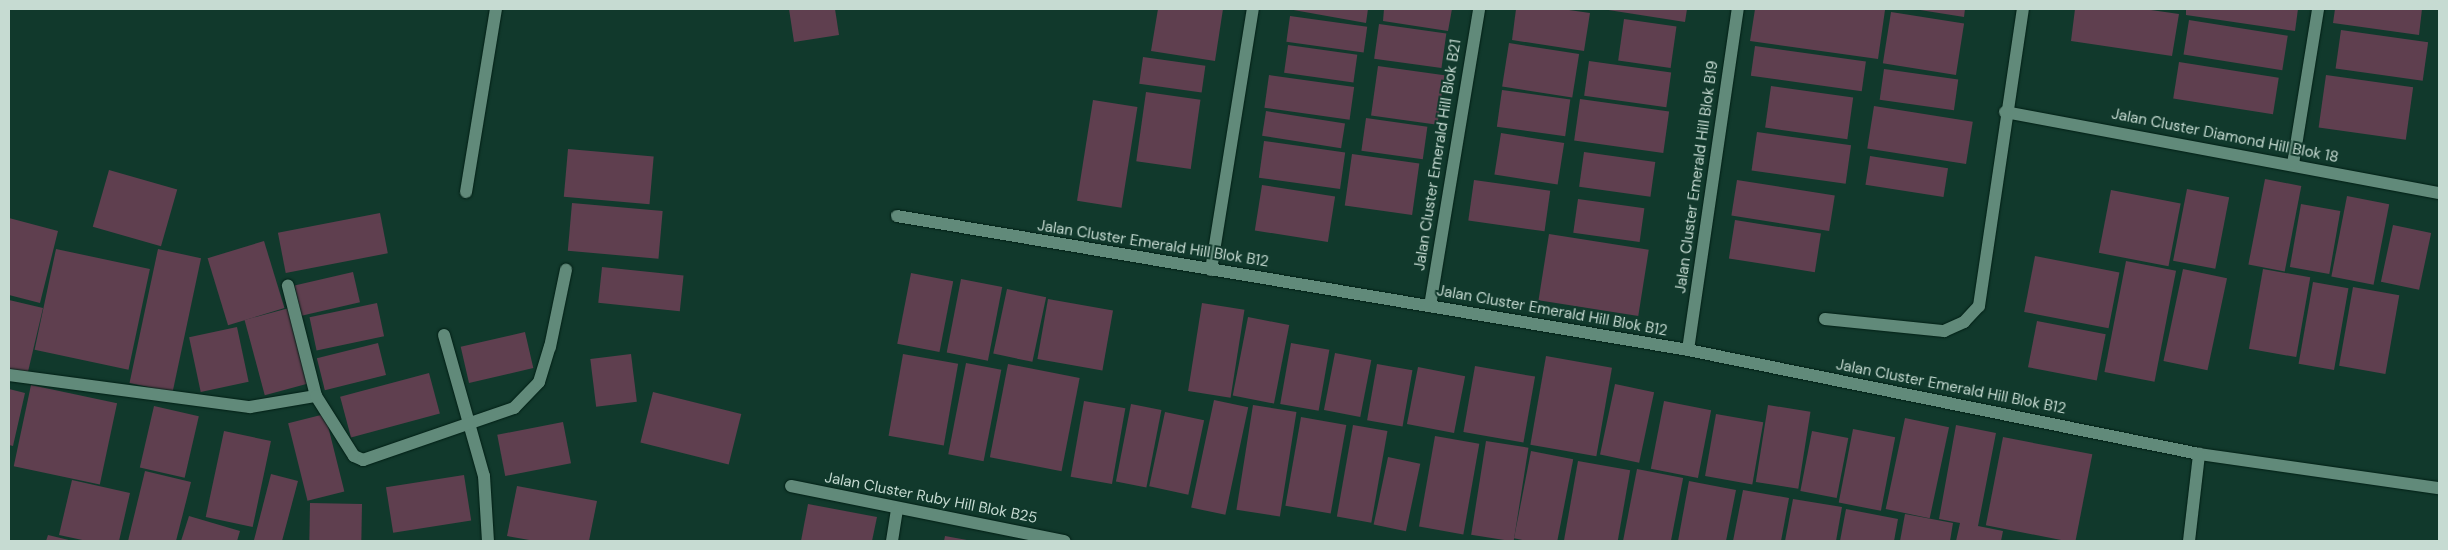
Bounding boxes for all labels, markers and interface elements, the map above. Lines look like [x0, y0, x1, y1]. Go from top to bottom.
street label: Jalan Cluster Emerald Hill Blok B21 [1411, 38, 1465, 272]
street label: Jalan Cluster Emerald Hill Blok B19 [1672, 60, 1722, 294]
street label: Jalan Cluster Diamond Hill Blok 18 [2110, 105, 2340, 167]
street label: Jalan Cluster Emerald Hill Blok B12 [1036, 217, 1270, 271]
street label: Jalan Cluster Emerald Hill Blok B12 [1435, 282, 1669, 340]
street label: Jalan Cluster Emerald Hill Blok B12 [1834, 356, 2068, 418]
street label: Jalan Cluster Ruby Hill Blok B25 [823, 469, 1039, 527]

